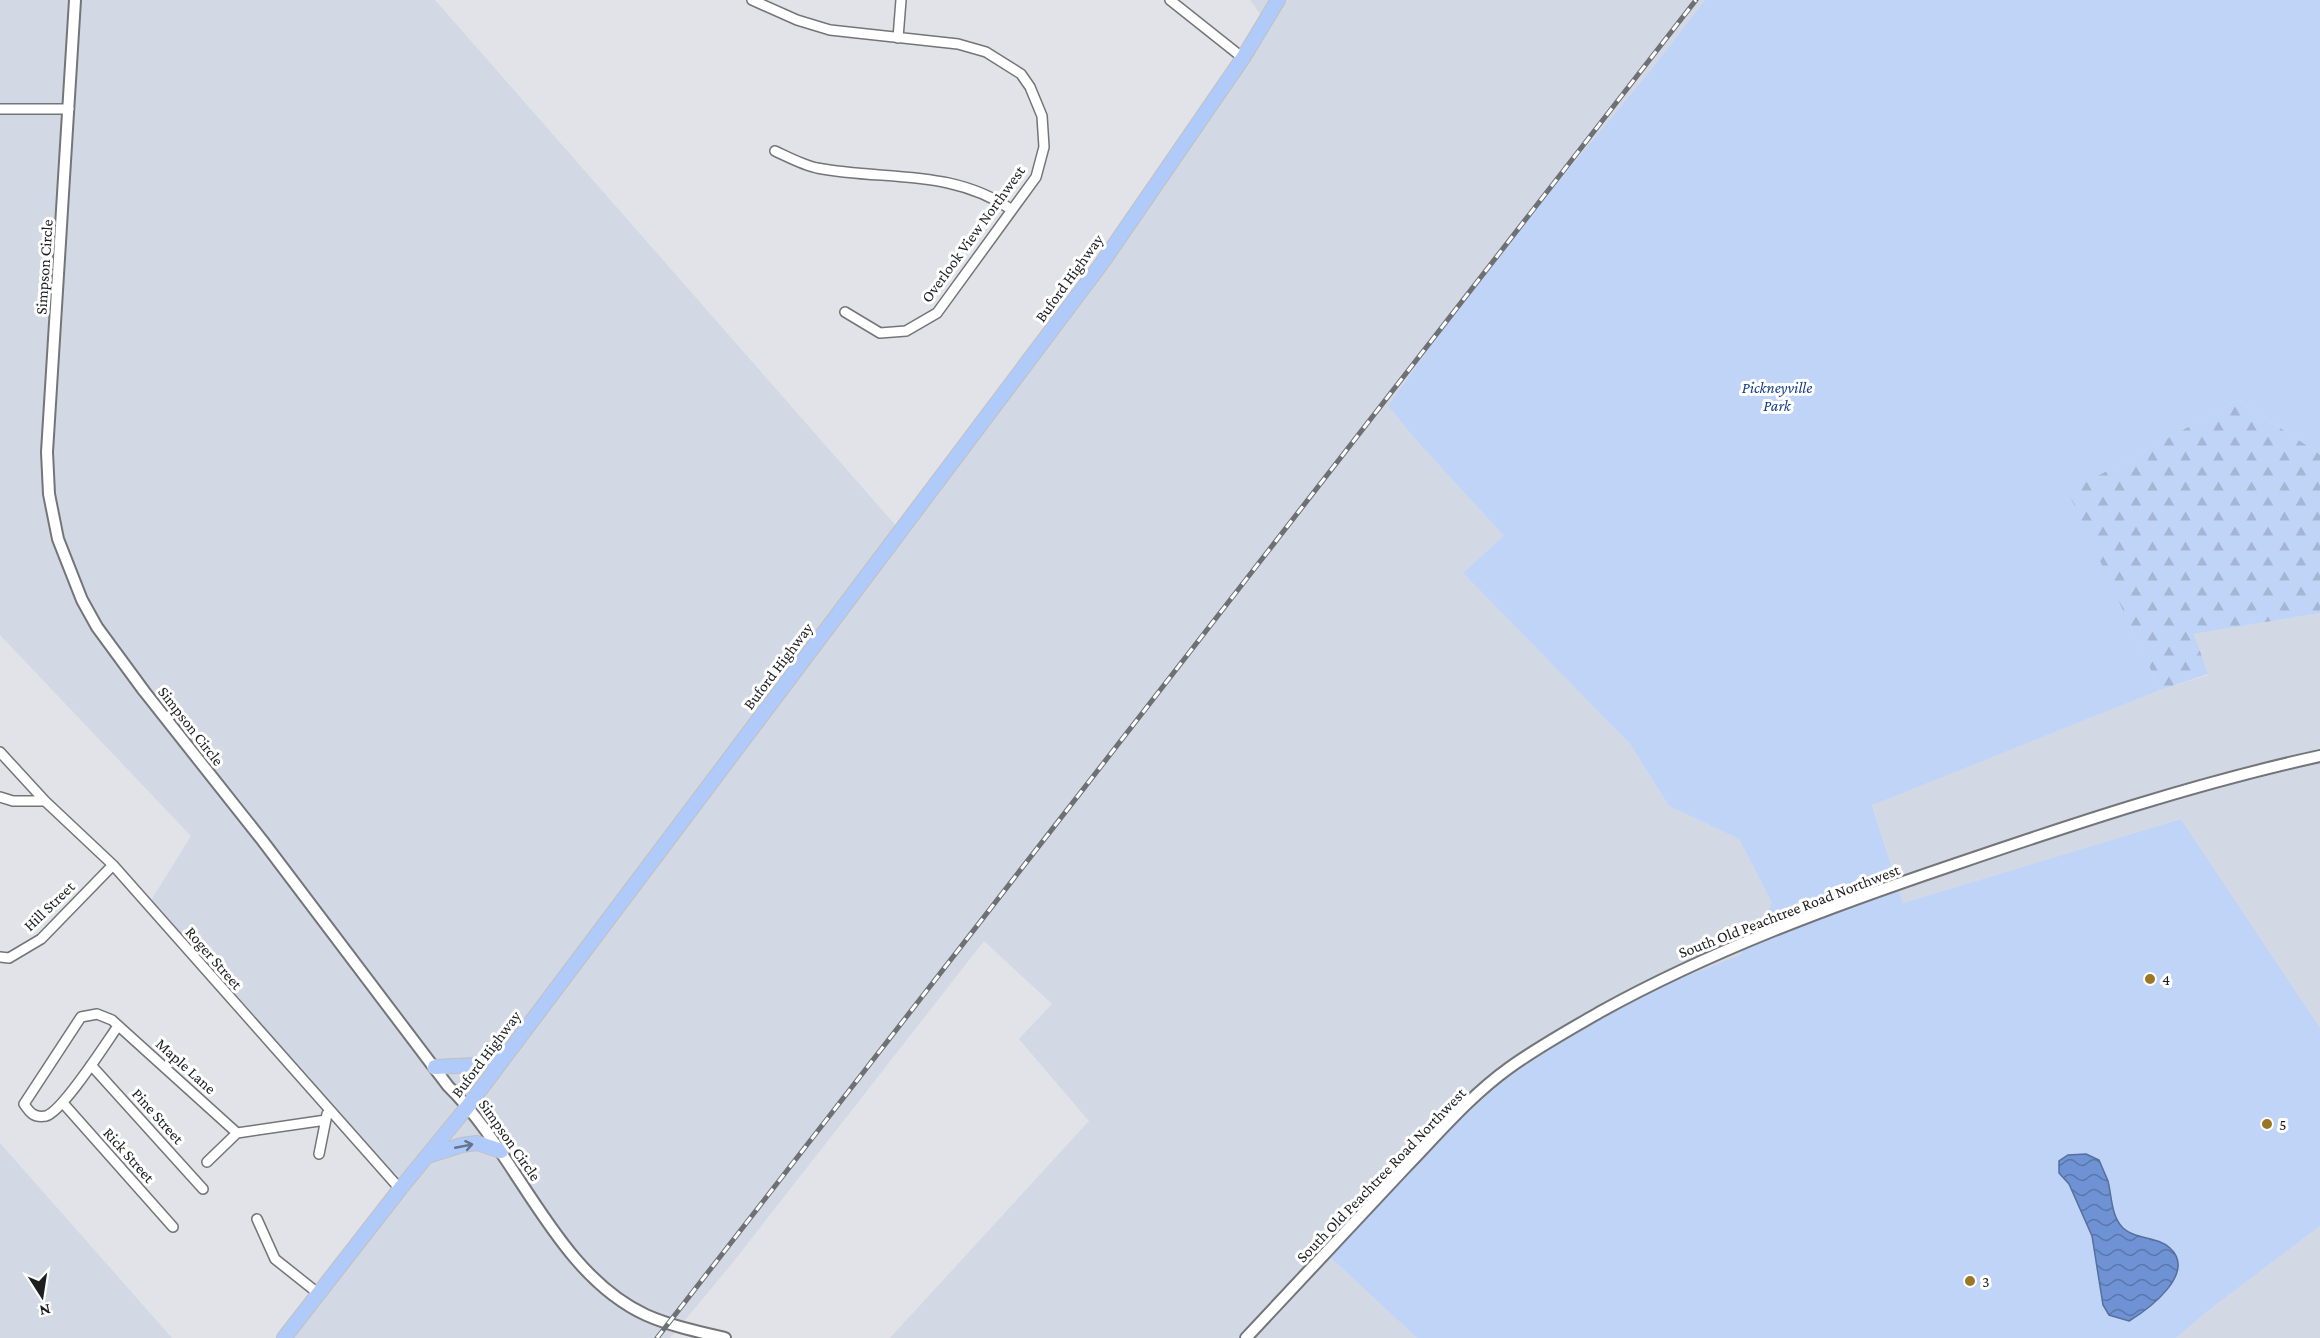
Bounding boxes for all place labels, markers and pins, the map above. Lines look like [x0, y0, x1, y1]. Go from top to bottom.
place label: 4 [2162, 971, 2170, 988]
marker: 4 [2143, 972, 2157, 986]
place label: 5 [2279, 1116, 2287, 1133]
marker: 5 [2260, 1117, 2274, 1131]
place label: 3 [1982, 1273, 1990, 1290]
marker: 3 [1963, 1274, 1977, 1288]

